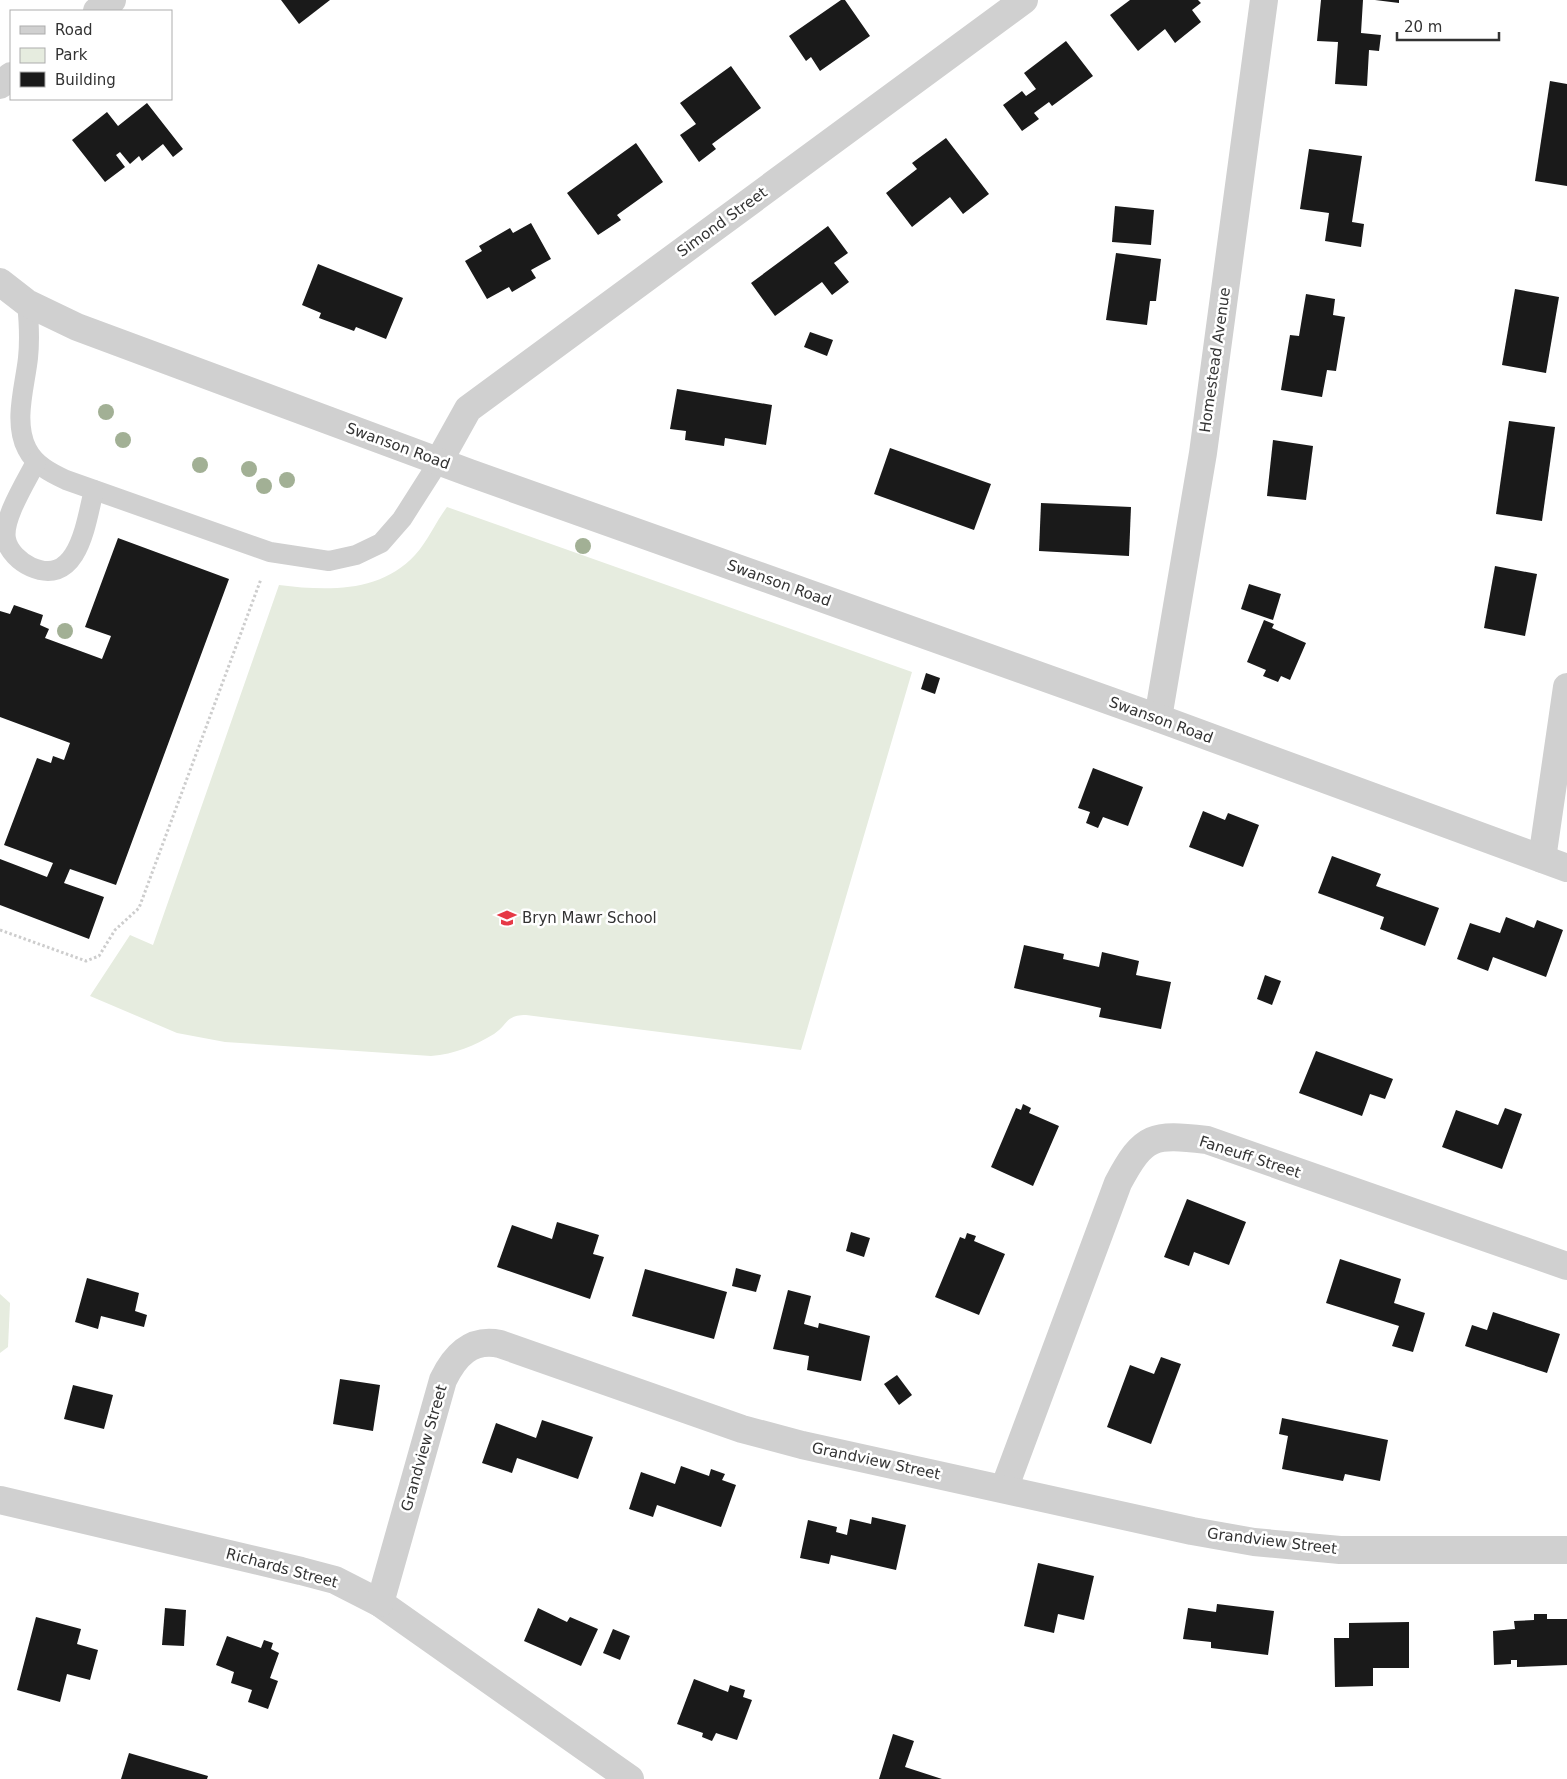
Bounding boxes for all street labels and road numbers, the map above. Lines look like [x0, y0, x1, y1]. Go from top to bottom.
street label: Simond Street [673, 183, 771, 261]
street label: Homestead Avenue [1196, 286, 1234, 434]
street label: Swanson Road [344, 419, 452, 473]
street label: Swanson Road [725, 556, 833, 610]
street label: Swanson Road [1107, 693, 1215, 747]
street label: Faneuff Street [1197, 1132, 1303, 1182]
street label: Grandview Street [397, 1382, 451, 1513]
street label: Grandview Street [810, 1439, 942, 1483]
street label: Grandview Street [1206, 1524, 1338, 1558]
street label: Richards Street [224, 1544, 340, 1592]

